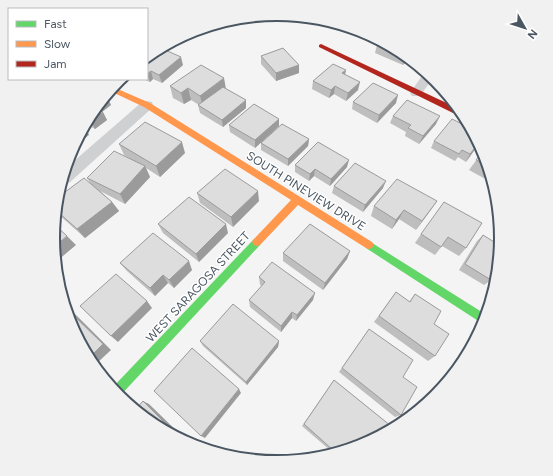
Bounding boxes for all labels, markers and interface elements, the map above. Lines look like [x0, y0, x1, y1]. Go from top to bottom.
legend [8, 8, 148, 80]
north arrow [505, 8, 545, 48]
text: Fast [44, 17, 67, 31]
text: N [525, 27, 540, 41]
text: Slow [44, 37, 71, 51]
text: Jam [44, 57, 67, 71]
street label: SOUTH PINEVIEW DRIVE [244, 149, 368, 233]
street label: WEST SARAGOSA STREET [143, 229, 253, 345]

